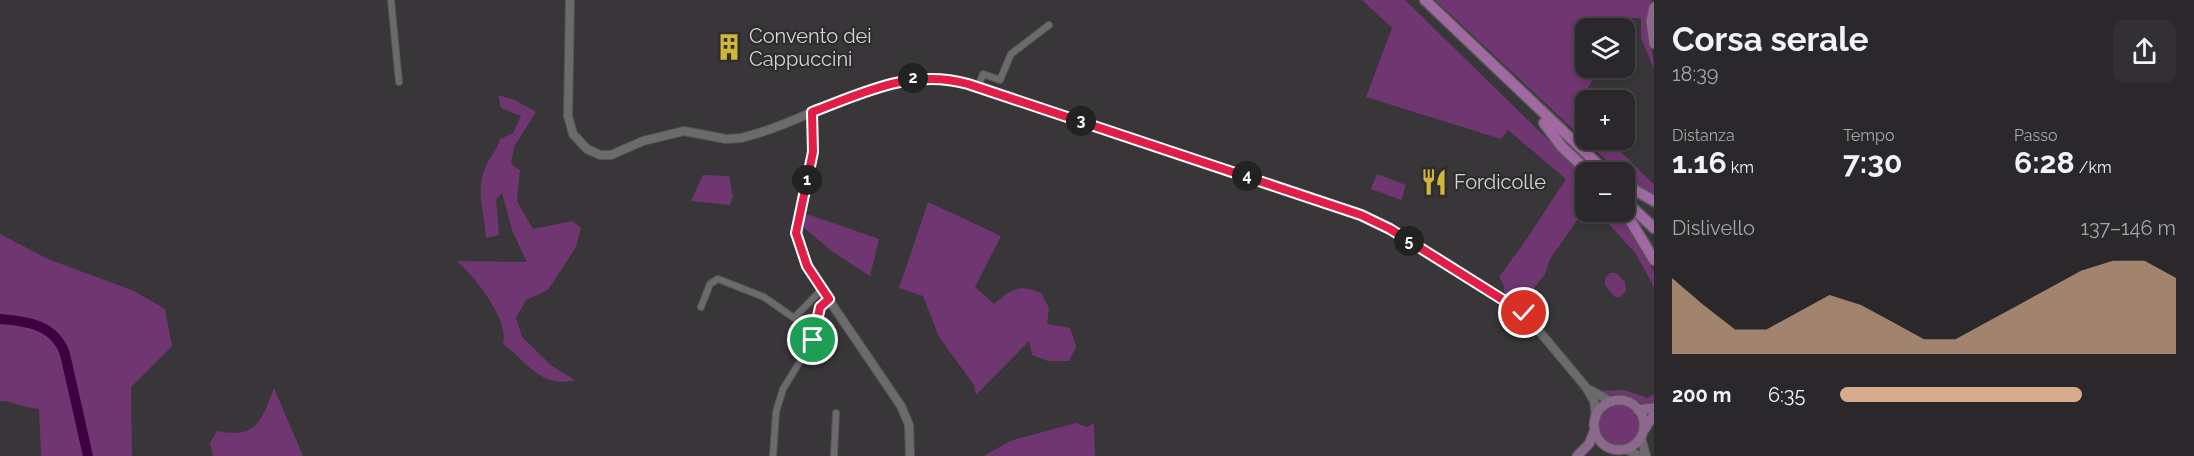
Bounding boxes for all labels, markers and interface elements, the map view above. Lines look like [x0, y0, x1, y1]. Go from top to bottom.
map controls [1575, 18, 1635, 222]
button: layers [1575, 18, 1635, 78]
text: Corsa serale [1672, 20, 1868, 59]
button: share [2113, 20, 2176, 83]
place label: Convento dei Cappuccini [749, 24, 872, 71]
building icon: Convento dei Cappuccini [714, 32, 744, 62]
text: 18:39 [1672, 62, 1719, 86]
pin: 2 [898, 63, 928, 93]
text: 2 [908, 68, 918, 87]
button: + [1575, 90, 1635, 150]
pin: 3 [1066, 106, 1096, 136]
text: 3 [1077, 111, 1085, 130]
text: Distanza [1672, 126, 1735, 145]
text: Tempo [1843, 126, 1894, 145]
text: Passo [2014, 126, 2058, 145]
text: 1.16 [1672, 145, 1727, 180]
text: 7:30 [1843, 145, 1902, 180]
text: 6:28 [2014, 145, 2075, 180]
text: km [1727, 158, 1754, 177]
text: /km [2075, 158, 2112, 177]
pin: 4 [1232, 161, 1262, 191]
button: − [1575, 162, 1635, 222]
pin: 1 [792, 165, 822, 195]
text: 4 [1242, 166, 1252, 185]
restaurant icon: Fordicolle [1419, 167, 1449, 197]
text: 1 [803, 170, 811, 189]
place label: Fordicolle [1454, 170, 1546, 194]
text: Dislivello [1672, 216, 1755, 240]
text: 137–146 m [2080, 216, 2176, 240]
pin: 5 [1394, 226, 1424, 256]
text: 5 [1405, 231, 1413, 250]
pin [1498, 287, 1549, 338]
icon: check [1507, 296, 1540, 329]
pin [787, 314, 838, 365]
icon: arrive [796, 323, 829, 356]
text: 200 m [1672, 383, 1731, 407]
text: 6:35 [1768, 383, 1805, 407]

